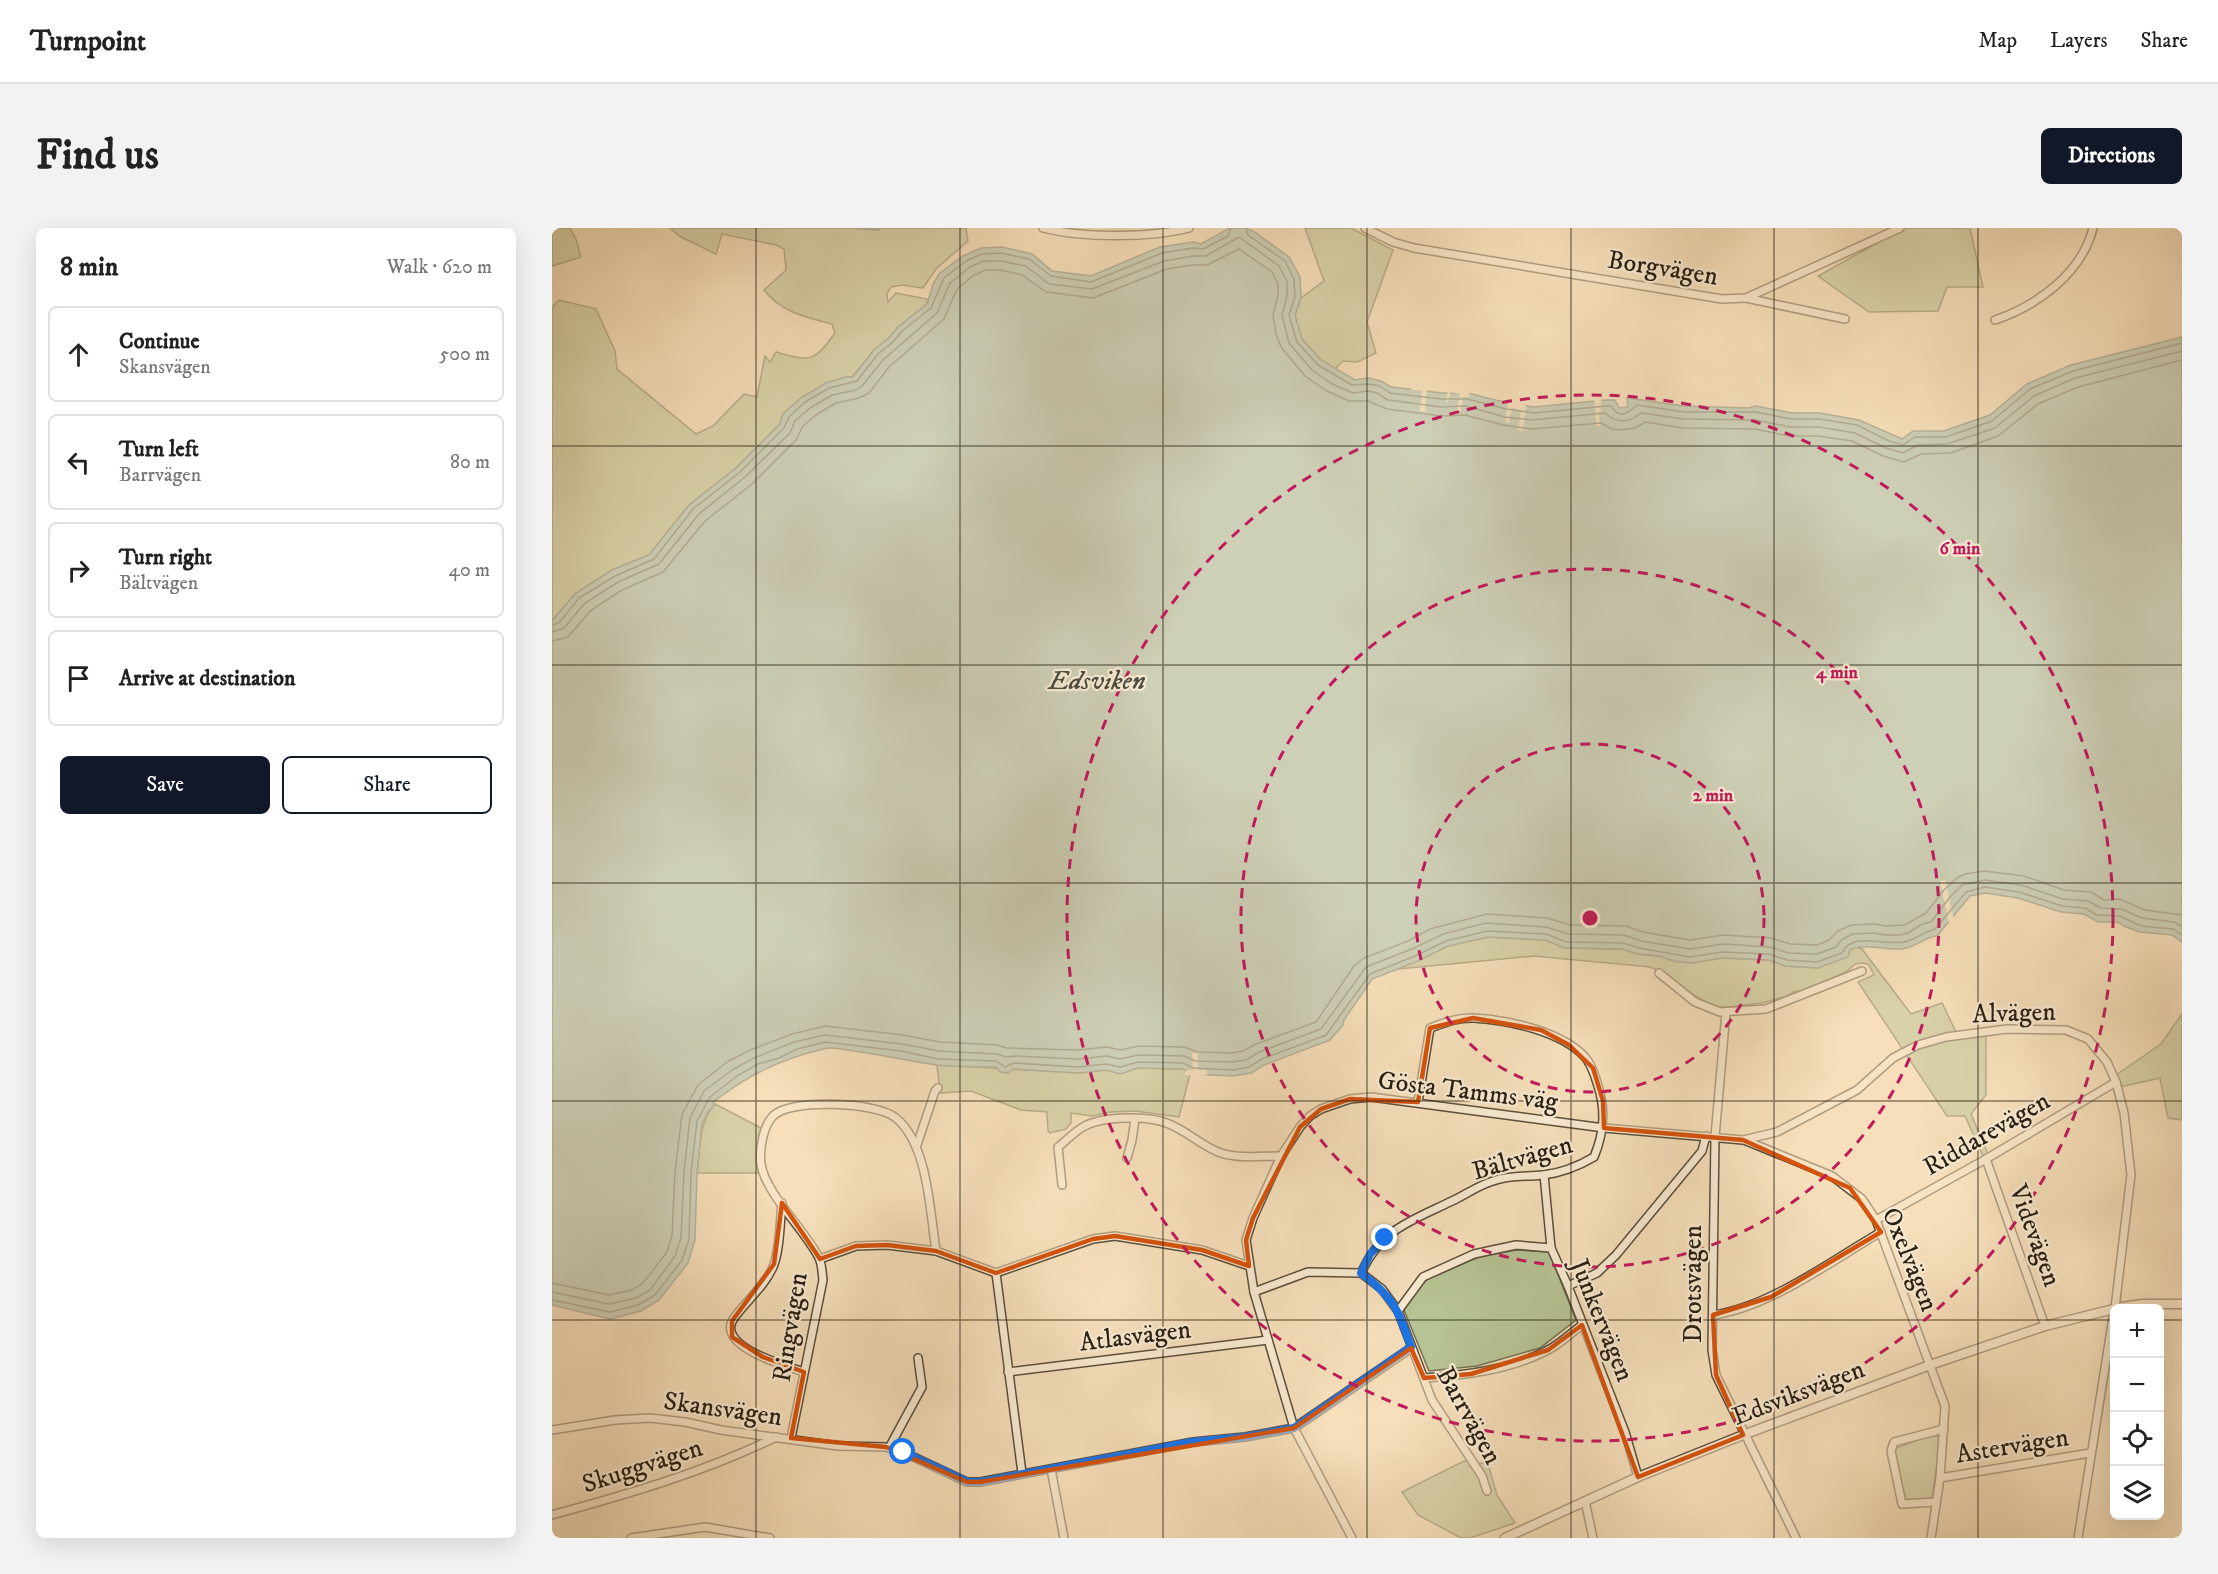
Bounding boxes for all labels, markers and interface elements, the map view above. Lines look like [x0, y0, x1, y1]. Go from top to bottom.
text: Turnpoint [30, 24, 146, 59]
text: Map [1978, 28, 2017, 54]
text: Layers [2050, 28, 2108, 54]
text: Share [2141, 28, 2188, 54]
button: Directions [2041, 128, 2182, 184]
text: Find us [36, 130, 159, 182]
street label: Borgvägen [1605, 243, 1721, 294]
text: 8 min [60, 251, 118, 284]
text: Walk · 620 m [387, 255, 492, 280]
text: Continue [119, 328, 200, 355]
icon: ahead [62, 338, 95, 371]
text: 500 m [439, 342, 490, 367]
text: Skansvägen [119, 355, 211, 380]
text: Turn left [119, 436, 199, 463]
icon: left [62, 446, 95, 479]
text: 80 m [450, 450, 490, 475]
text: Barrvägen [119, 463, 201, 488]
text: 6 min [1940, 538, 1981, 560]
text: Turn right [119, 544, 212, 571]
icon: right [62, 554, 95, 587]
text: 40 m [448, 558, 490, 583]
text: Bältvägen [119, 571, 198, 596]
icon: arrive [62, 662, 95, 695]
text: 4 min [1815, 662, 1858, 684]
water label: Edsviken [1047, 664, 1146, 698]
text: Arrive at destination [119, 665, 296, 692]
button: Save [60, 756, 270, 814]
button: Share [282, 756, 492, 814]
text: 2 min [1693, 785, 1734, 807]
centre of rings [1580, 908, 1600, 928]
street label: Alvägen [1972, 996, 2057, 1031]
street label: Gösta Tamms väg [1376, 1064, 1560, 1119]
street label: Riddarevägen [1917, 1085, 2056, 1184]
street label: Bältvägen [1468, 1128, 1577, 1189]
street label: Videvägen [2001, 1179, 2068, 1291]
street label: Oxelvägen [1874, 1203, 1945, 1317]
route end [1371, 1224, 1397, 1250]
street label: Drotsvägen [1677, 1224, 1710, 1343]
street label: Junkervägen [1561, 1253, 1641, 1387]
street label: Ringvägen [766, 1270, 815, 1384]
map controls [2110, 1304, 2164, 1520]
button: + [2110, 1304, 2164, 1358]
street label: Atlasvägen [1078, 1313, 1193, 1360]
street label: Edsviksvägen [1728, 1353, 1870, 1434]
button: − [2110, 1358, 2164, 1412]
street label: Barrvägen [1428, 1361, 1509, 1471]
street label: Skansvägen [661, 1385, 785, 1434]
button: locate [2110, 1412, 2164, 1466]
street label: Astervägen [1953, 1421, 2071, 1472]
street label: Skuggvägen [578, 1431, 707, 1501]
route start [889, 1438, 915, 1464]
button: layers [2110, 1466, 2164, 1520]

